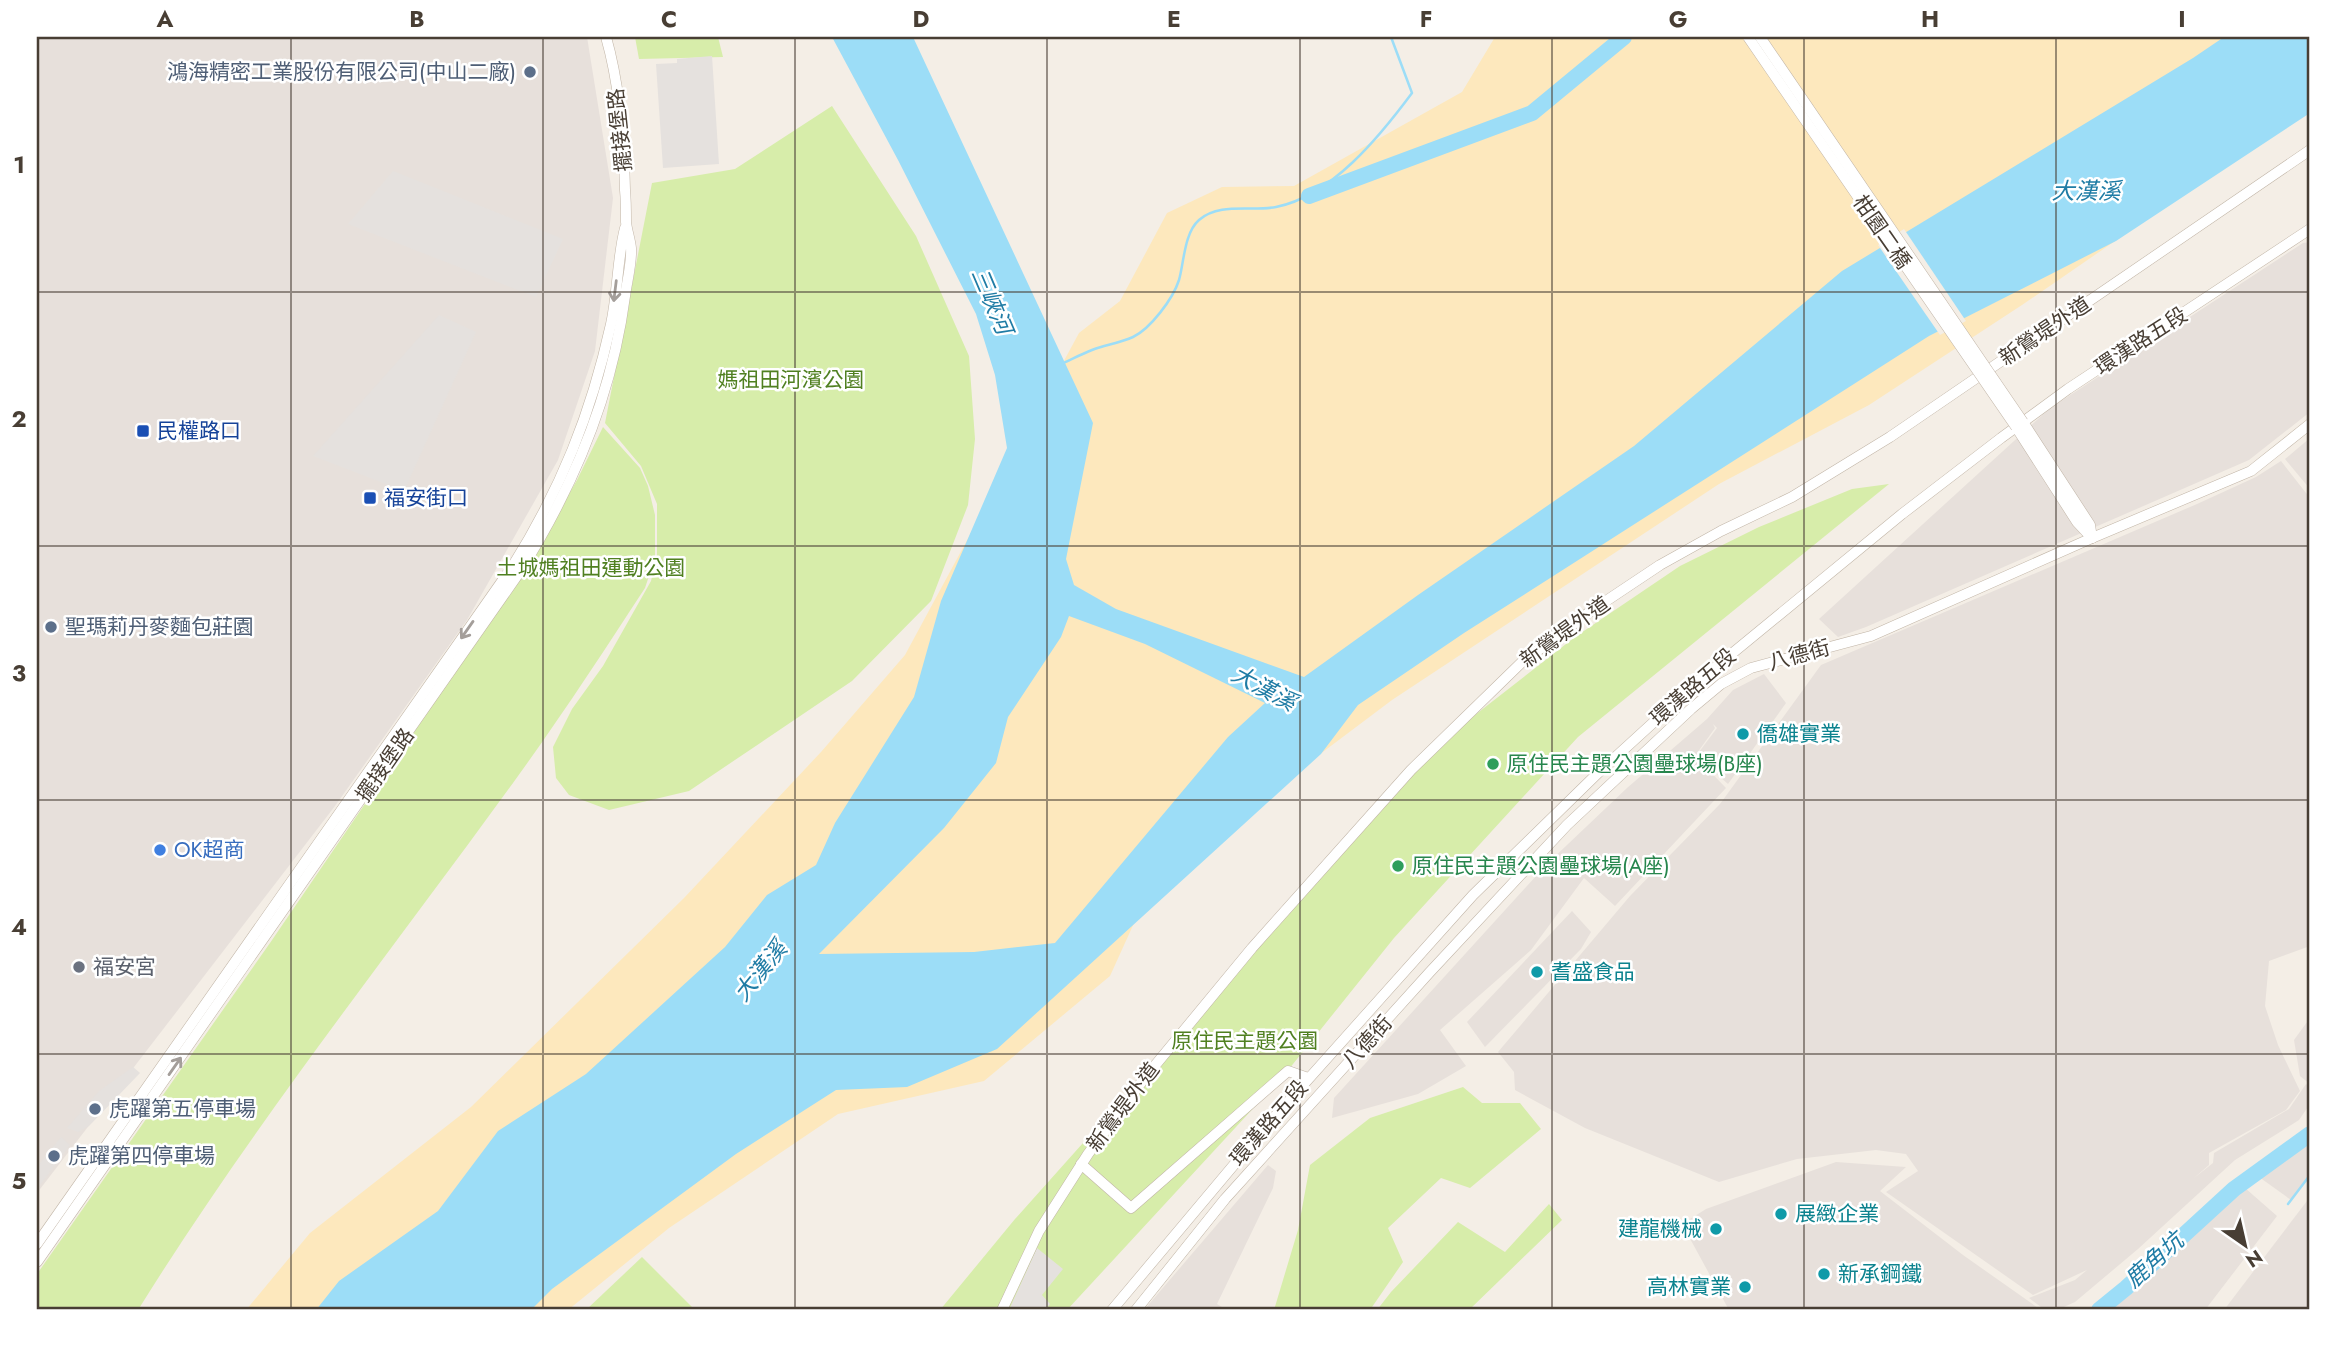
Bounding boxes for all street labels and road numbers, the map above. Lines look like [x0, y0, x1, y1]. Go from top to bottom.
street label: 擺接堡路 [601, 87, 639, 173]
street label: 柑園二橋 [1846, 189, 1918, 275]
street label: 新鶯堤外道 [1993, 289, 2097, 373]
street label: 環漢路五段 [2089, 300, 2193, 382]
street label: 新鶯堤外道 [1514, 589, 1616, 675]
street label: 八德街 [1765, 632, 1833, 678]
street label: 環漢路五段 [1644, 641, 1742, 733]
street label: 擺接堡路 [349, 722, 421, 808]
street label: 八德街 [1335, 1009, 1399, 1075]
street label: 新鶯堤外道 [1079, 1056, 1167, 1158]
street label: 環漢路五段 [1223, 1074, 1315, 1172]

